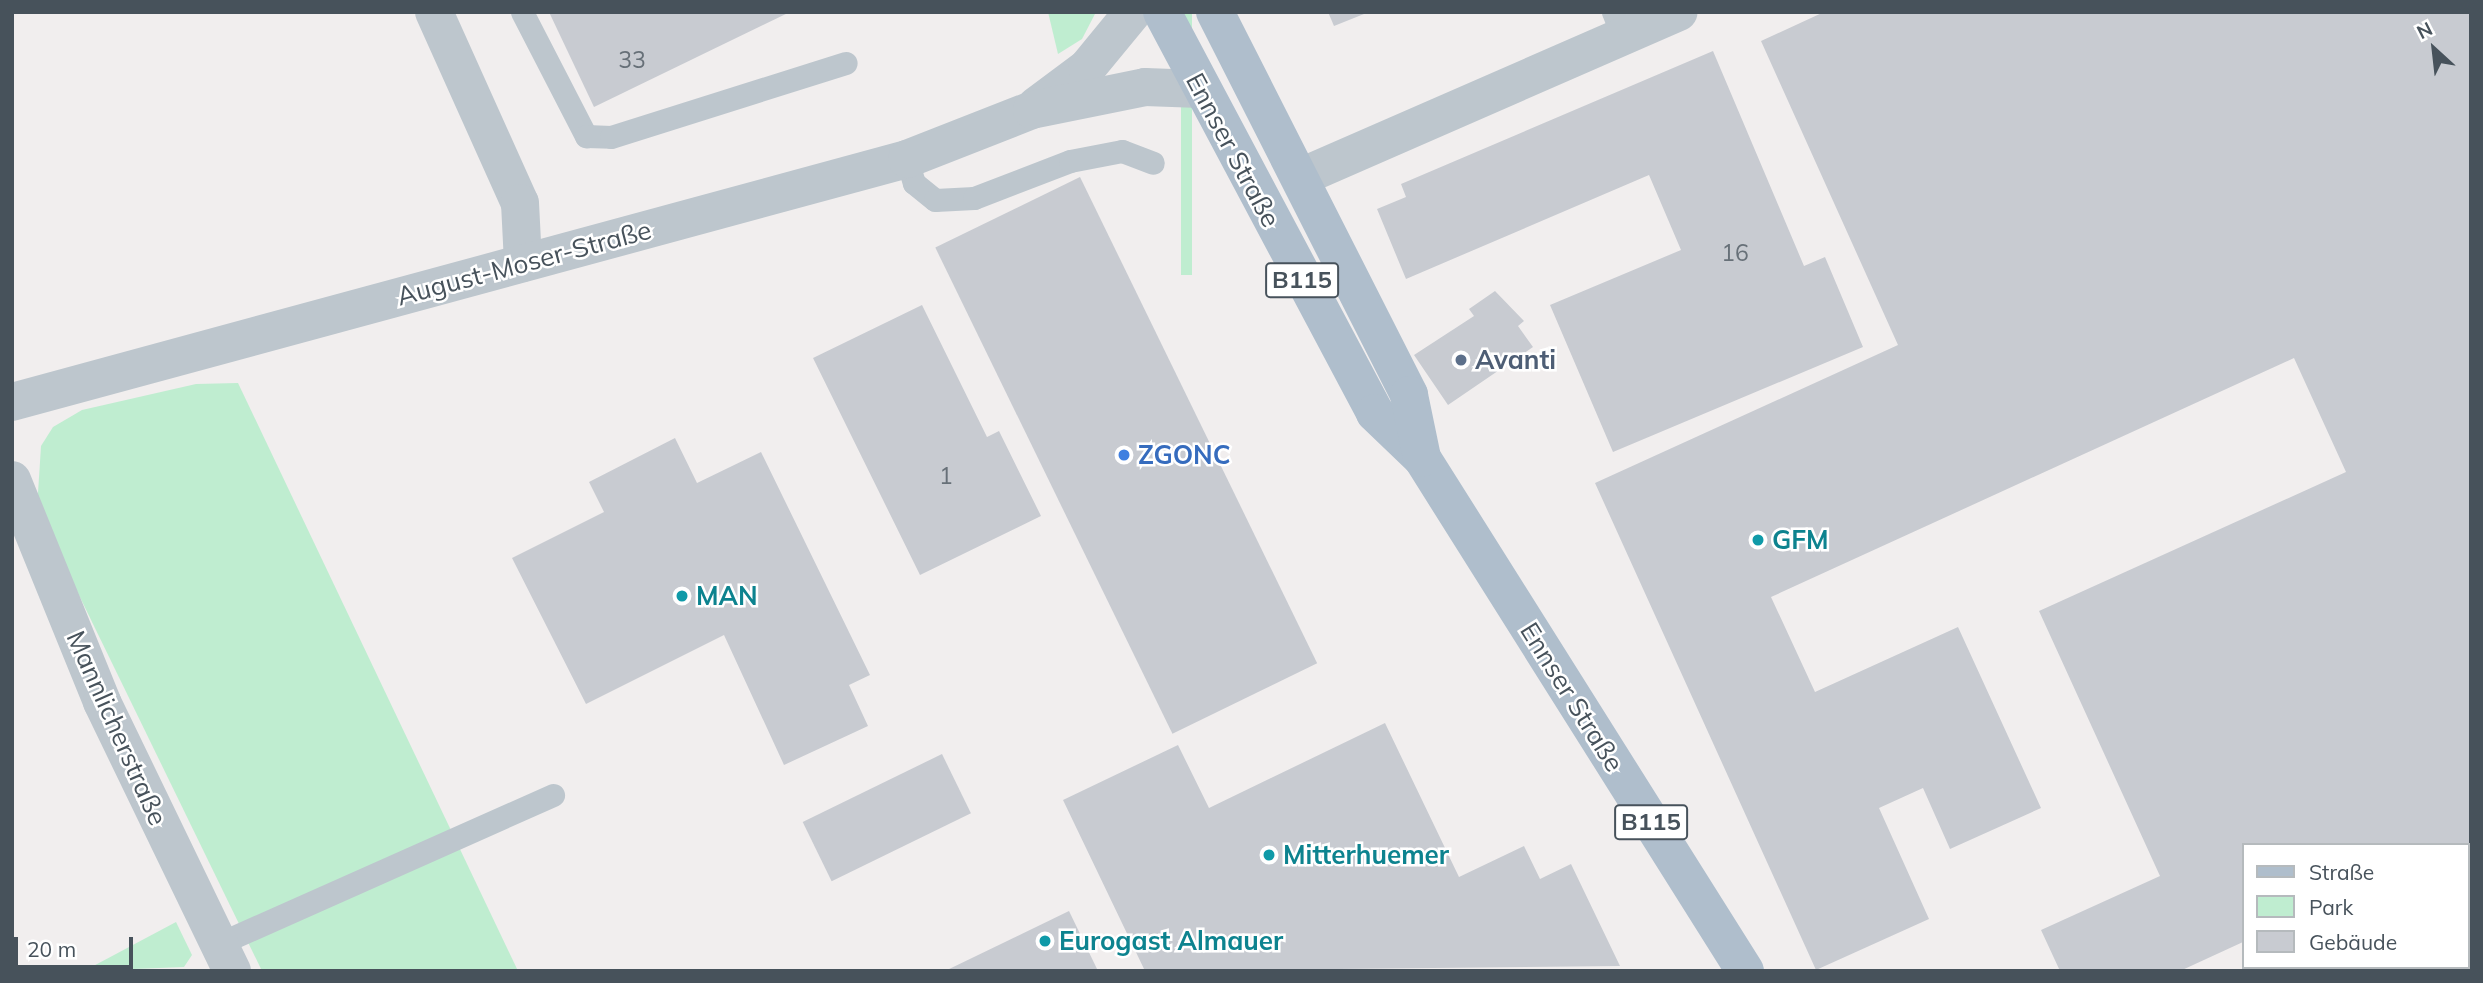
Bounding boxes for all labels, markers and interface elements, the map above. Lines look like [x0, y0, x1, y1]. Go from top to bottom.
north arrow [2399, 14, 2469, 84]
text: N [2413, 16, 2436, 44]
house number: 33 [618, 46, 646, 74]
street label: Ennser Straße [1179, 68, 1287, 232]
street label: August-Moser-Straße [393, 214, 655, 312]
house number: 16 [1721, 239, 1749, 267]
road number: B115 [1264, 260, 1340, 300]
place label: Avanti [1475, 344, 1556, 376]
marker: Avanti [1453, 352, 1469, 368]
place label: ZGONC [1138, 439, 1231, 471]
marker: ZGONC [1116, 447, 1132, 463]
house number: 1 [939, 462, 953, 490]
place label: GFM [1772, 524, 1829, 556]
marker: GFM [1750, 532, 1766, 548]
place label: MAN [696, 580, 758, 612]
marker: MAN [674, 588, 690, 604]
street label: Ennser Straße [1514, 617, 1630, 777]
street label: Mannlicherstraße [60, 626, 174, 830]
road number: B115 [1612, 802, 1690, 842]
place label: Mitterhuemer [1283, 839, 1449, 871]
legend [2242, 843, 2469, 969]
marker: Mitterhuemer [1261, 847, 1277, 863]
text: Straße [2309, 859, 2374, 885]
text: Park [2309, 894, 2353, 920]
scale bar [18, 923, 136, 967]
place label: Eurogast Almauer [1059, 925, 1283, 957]
text: Gebäude [2309, 929, 2397, 955]
marker: Eurogast Almauer [1037, 933, 1053, 949]
text: 20 m [27, 936, 76, 962]

